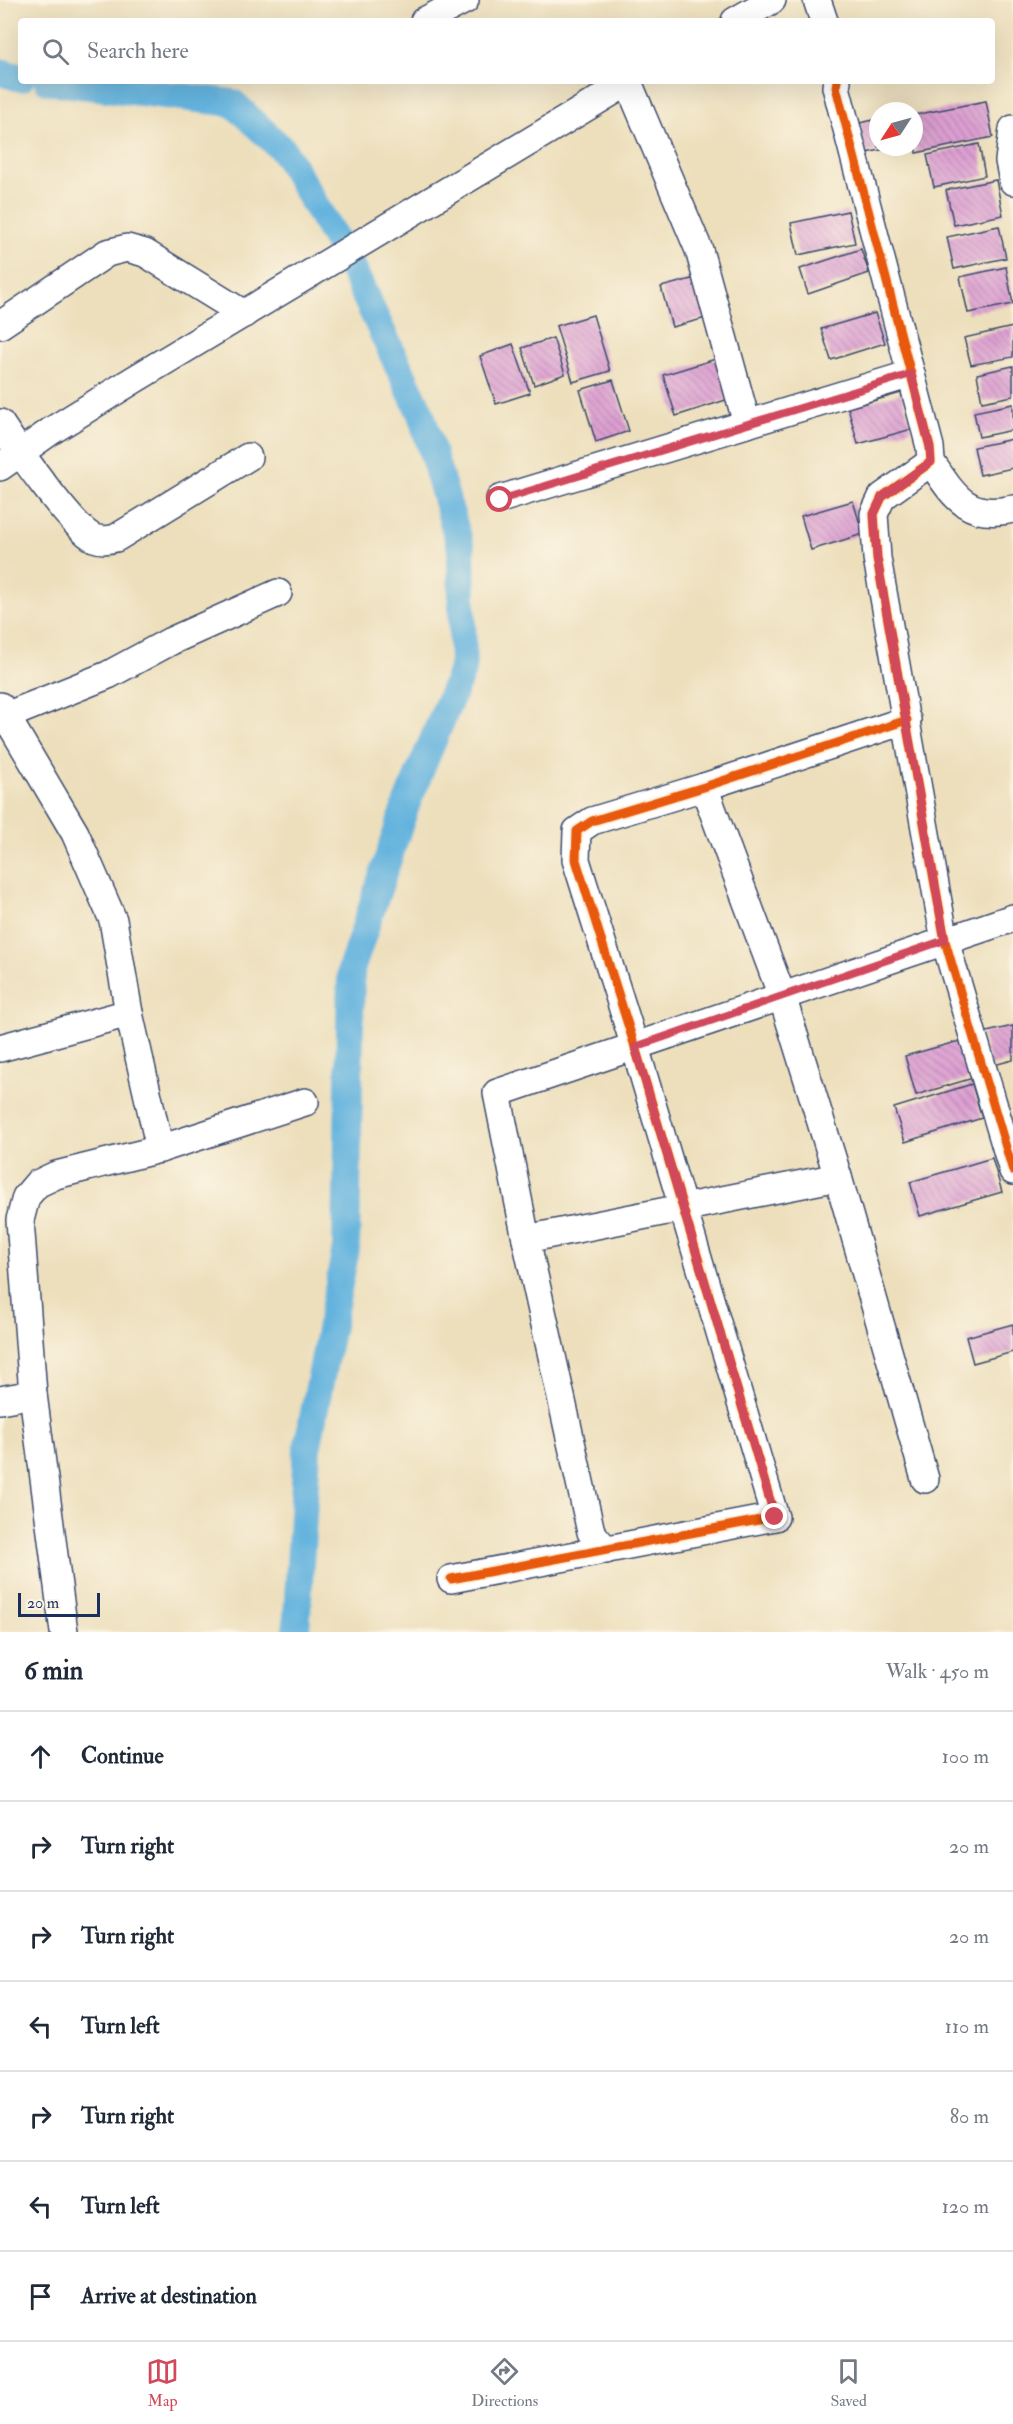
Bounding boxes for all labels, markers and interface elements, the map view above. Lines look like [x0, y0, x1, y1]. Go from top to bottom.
search box [18, 18, 995, 84]
icon: search [39, 35, 72, 68]
text: Search here [87, 37, 189, 65]
north arrow [869, 102, 923, 156]
route start [486, 486, 512, 512]
route end [761, 1503, 787, 1529]
scale bar [18, 1590, 100, 1618]
text: 20 m [27, 1593, 59, 1613]
text: 6 min [24, 1655, 83, 1687]
text: Walk · 450 m [886, 1659, 989, 1684]
icon: ahead [24, 1740, 57, 1773]
text: Continue [81, 1742, 164, 1770]
text: 100 m [942, 1744, 989, 1769]
icon: right [24, 1830, 57, 1863]
text: Turn right [81, 1832, 174, 1860]
text: 20 m [949, 1834, 989, 1859]
icon: right [24, 1920, 57, 1953]
text: Turn right [81, 1922, 174, 1950]
text: 20 m [949, 1924, 989, 1949]
icon: left [24, 2010, 57, 2043]
text: Turn left [81, 2012, 160, 2040]
text: 110 m [945, 2014, 989, 2039]
icon: right [24, 2100, 57, 2133]
text: Turn right [81, 2102, 174, 2130]
text: 80 m [950, 2104, 989, 2129]
icon: left [24, 2190, 57, 2223]
text: Turn left [81, 2192, 160, 2220]
text: 120 m [942, 2194, 989, 2219]
icon: arrive [24, 2280, 57, 2313]
text: Arrive at destination [81, 2282, 257, 2310]
tab: Map [146, 2355, 179, 2411]
tab: Directions [471, 2355, 538, 2411]
tab: Saved [830, 2355, 867, 2411]

